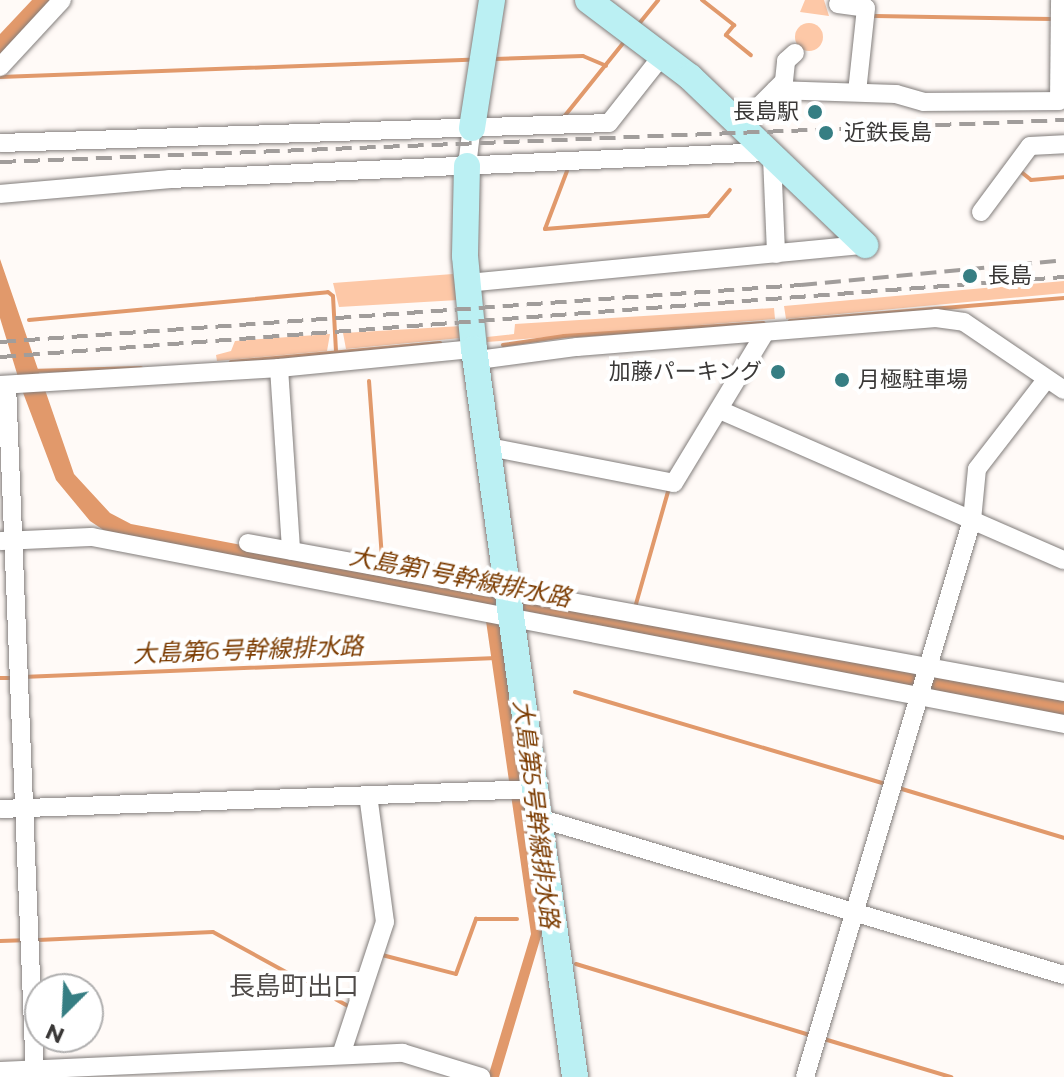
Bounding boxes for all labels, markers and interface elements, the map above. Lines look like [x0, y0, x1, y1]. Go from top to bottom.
place label: 長島駅 [733, 99, 799, 125]
marker: 長島駅 [806, 103, 824, 121]
place label: 近鉄長島 [844, 120, 932, 146]
marker: 近鉄長島 [815, 122, 837, 144]
place label: 長島 [988, 263, 1032, 289]
marker: 長島 [959, 265, 981, 287]
place label: 加藤パーキング [608, 359, 762, 385]
marker: 加藤パーキング [769, 363, 787, 381]
place label: 月極駐車場 [858, 367, 968, 393]
marker: 月極駐車場 [833, 371, 851, 389]
water label: 大島第1号幹線排水路 [347, 541, 573, 613]
water label: 大島第6号幹線排水路 [132, 632, 364, 668]
water label: 大島第5号幹線排水路 [508, 698, 564, 930]
district label: 長島町出口 [229, 971, 359, 1003]
north arrow [24, 973, 104, 1053]
text: N [41, 1018, 68, 1050]

